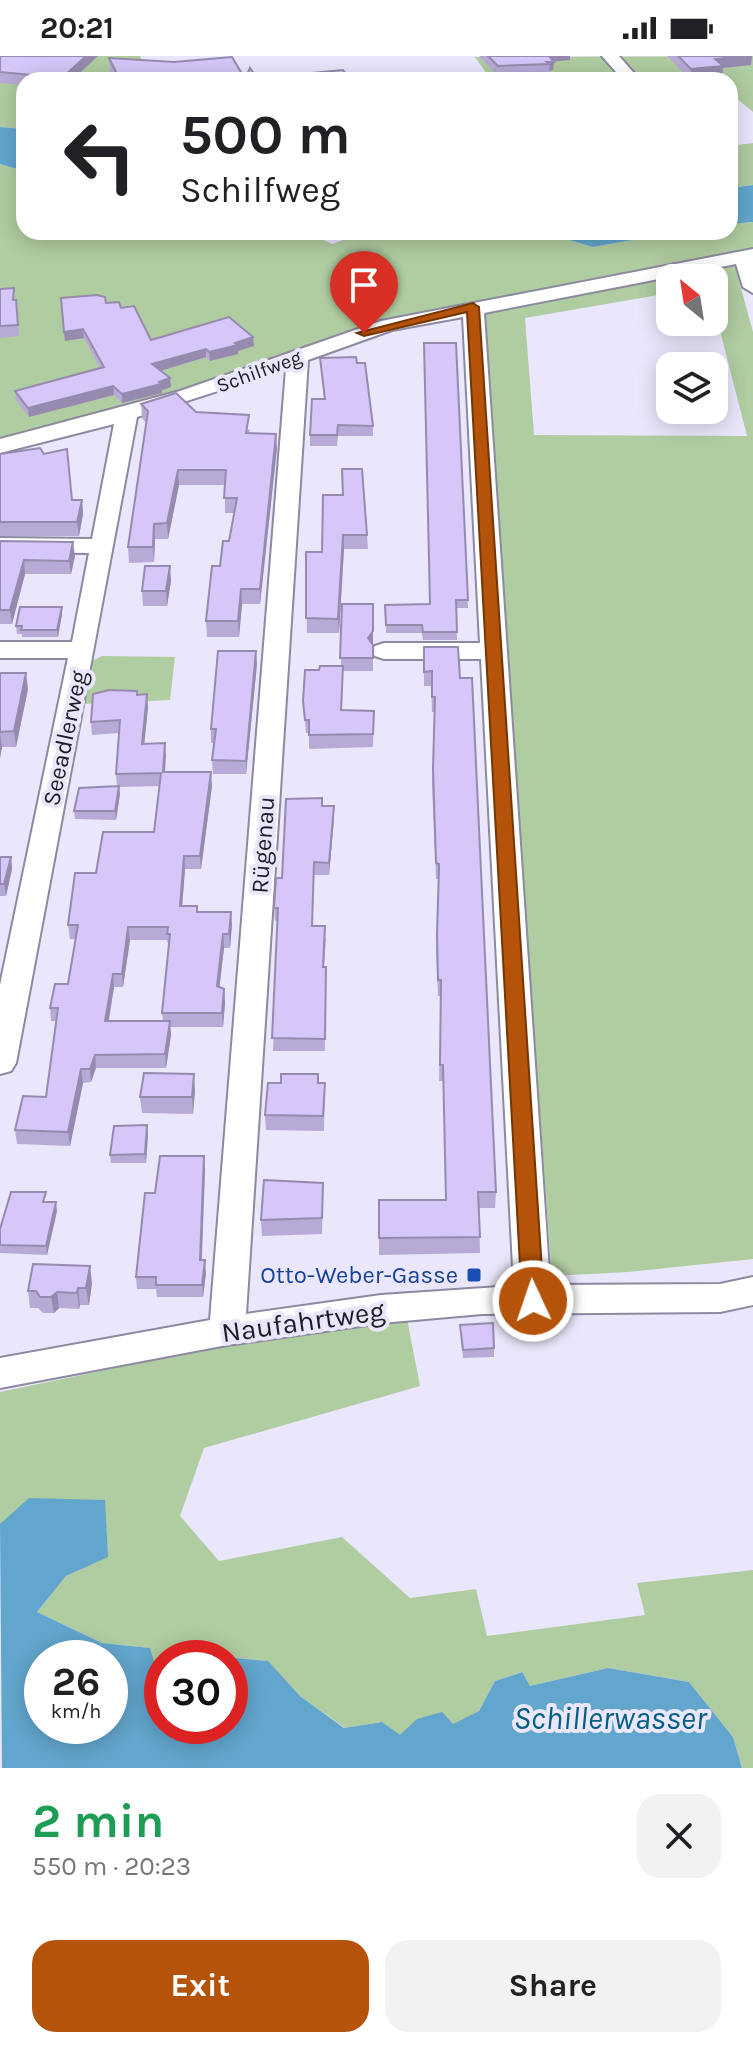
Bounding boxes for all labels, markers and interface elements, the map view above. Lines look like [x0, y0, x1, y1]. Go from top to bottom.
text: 20:21 [40, 10, 114, 46]
text: 500 m [180, 102, 351, 167]
icon: left [48, 104, 152, 208]
text: Schilfweg [180, 169, 340, 211]
pin [330, 251, 398, 333]
icon: arrive [342, 263, 386, 307]
north arrow [656, 264, 728, 336]
map controls [656, 264, 728, 424]
street label: Schilfweg [213, 345, 305, 397]
button: layers [656, 352, 728, 424]
street label: Seeadlerweg [37, 667, 93, 808]
street label: Rügenau [246, 795, 280, 895]
position arrow [491, 1259, 575, 1343]
place label: Otto-Weber-Gasse [260, 1261, 458, 1289]
marker: Otto-Weber-Gasse [465, 1266, 483, 1284]
street label: Naufahrtweg [219, 1294, 387, 1349]
speed limit sign: 30 [144, 1640, 248, 1744]
text: 26 [52, 1658, 100, 1705]
text: km/h [51, 1700, 101, 1723]
water label: Schillerwasser [513, 1700, 708, 1737]
text: 2 min [32, 1793, 164, 1849]
button: close [637, 1794, 721, 1878]
text: 550 m · 20:23 [32, 1851, 191, 1882]
button: Exit [32, 1940, 369, 2032]
button: Share [385, 1940, 721, 2032]

